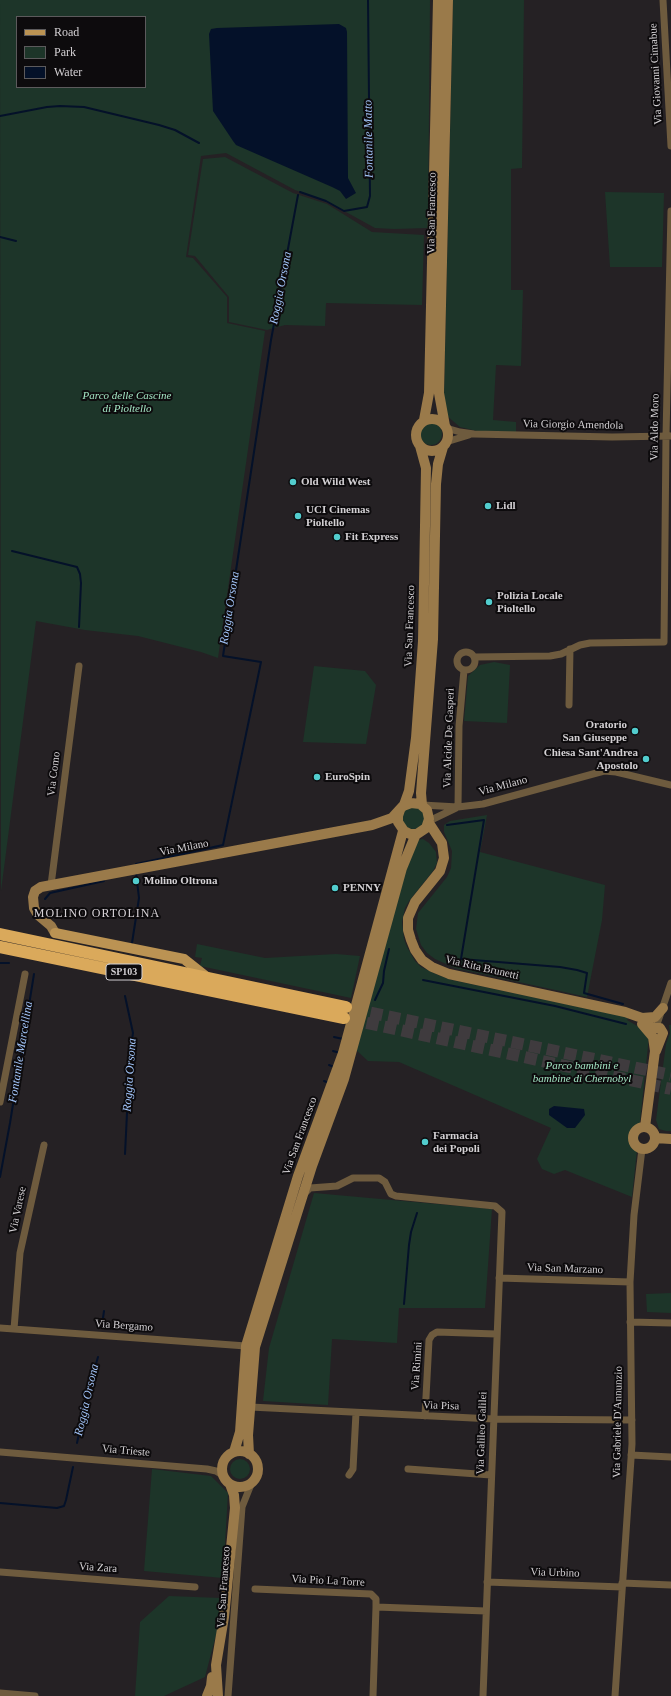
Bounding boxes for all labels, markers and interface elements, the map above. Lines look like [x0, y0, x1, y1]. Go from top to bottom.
legend [16, 16, 146, 88]
street label: Via Giovanni Cimabue [647, 23, 665, 125]
text: Road [54, 25, 79, 39]
text: Park [54, 45, 76, 59]
text: Water [54, 65, 82, 79]
water label: Fontanile Matto [361, 100, 377, 178]
street label: Via San Francesco [425, 172, 439, 254]
water label: Roggia Orsona [267, 250, 295, 326]
park label: Parco delle Cascine di Pioltello [83, 389, 171, 415]
street label: Via Aldo Moro [648, 393, 662, 461]
street label: Via Giorgio Amendola [523, 418, 623, 432]
place label: Old Wild West [301, 475, 370, 489]
marker: Old Wild West [288, 477, 298, 487]
place label: Lidl [496, 499, 516, 513]
marker: Lidl [483, 501, 493, 511]
place label: UCI Cinemas Pioltello [306, 503, 370, 529]
marker: UCI Cinemas Pioltello [293, 511, 303, 521]
place label: Fit Express [345, 530, 398, 544]
marker: Fit Express [332, 532, 342, 542]
water label: Roggia Orsona [217, 570, 243, 646]
street label: Via San Francesco [402, 585, 418, 667]
place label: Polizia Locale Pioltello [497, 589, 563, 615]
marker: Polizia Locale Pioltello [484, 597, 494, 607]
street label: Via Alcide De Gasperi [441, 688, 457, 788]
place label: Oratorio San Giuseppe [563, 718, 627, 744]
marker: Oratorio San Giuseppe [630, 726, 640, 736]
place label: Chiesa Sant'Andrea Apostolo [544, 746, 638, 772]
street label: Via Como [45, 751, 63, 797]
marker: Chiesa Sant'Andrea Apostolo [641, 754, 651, 764]
place label: EuroSpin [325, 770, 370, 784]
marker: EuroSpin [312, 772, 322, 782]
street label: Via Milano [477, 773, 529, 799]
street label: Via Milano [158, 837, 210, 859]
place label: Molino Oltrona [144, 874, 217, 888]
marker: Molino Oltrona [131, 876, 141, 886]
place label: PENNY [343, 881, 381, 895]
marker: PENNY [330, 883, 340, 893]
district label: MOLINO ORTOLINA [34, 907, 160, 921]
street label: Via Rita Brunetti [444, 953, 520, 983]
road number: SP103 [106, 964, 142, 980]
water label: Fontanile Marcellina [6, 1000, 36, 1104]
water label: Roggia Orsona [120, 1038, 140, 1112]
park label: Parco bambini e bambine di Chernobyl [533, 1059, 631, 1085]
street label: Via San Francesco [280, 1095, 320, 1177]
place label: Farmacia dei Popoli [433, 1129, 480, 1155]
marker: Farmacia dei Popoli [420, 1137, 430, 1147]
street label: Via Varese [7, 1186, 29, 1234]
street label: Via San Marzano [527, 1261, 603, 1277]
street label: Via Bergamo [95, 1317, 153, 1335]
street label: Via Rimini [409, 1341, 425, 1391]
water label: Roggia Orsona [72, 1362, 102, 1438]
street label: Via Gabriele D'Annunzio [610, 1366, 626, 1478]
street label: Via Galileo Galilei [474, 1391, 490, 1475]
street label: Via Pisa [423, 1399, 459, 1413]
street label: Via Trieste [101, 1442, 151, 1460]
street label: Via San Francesco [215, 1546, 233, 1628]
street label: Via Zara [79, 1560, 117, 1576]
street label: Via Urbino [530, 1566, 580, 1580]
street label: Via Pio La Torre [291, 1572, 365, 1590]

